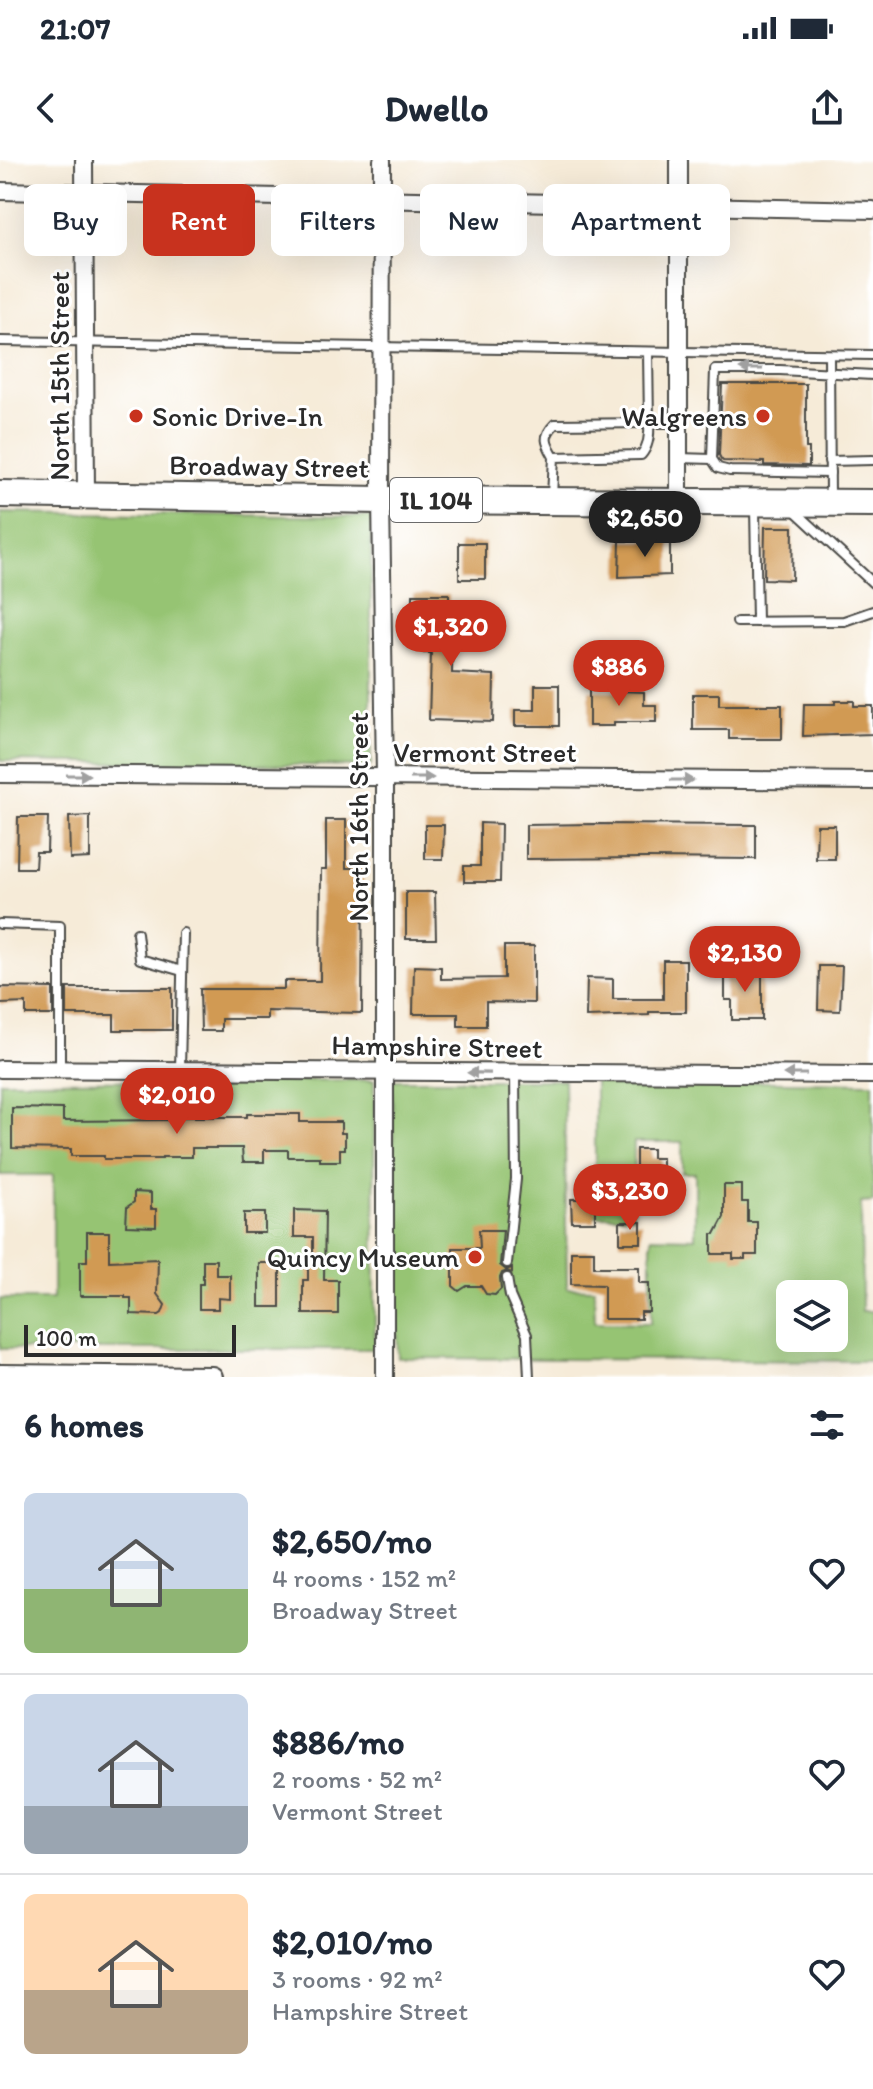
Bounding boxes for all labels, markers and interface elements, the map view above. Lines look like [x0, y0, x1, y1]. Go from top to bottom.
text: 21:07 [40, 10, 110, 47]
icon: back [24, 86, 68, 130]
icon: share [805, 86, 849, 130]
text: Dwello [384, 87, 489, 130]
chip: Buy [24, 184, 127, 256]
chip: Rent [143, 184, 255, 256]
chip: Filters [271, 184, 404, 256]
chip: New [420, 184, 527, 256]
chip: Apartment [543, 184, 730, 256]
street label: North 15th Street [42, 271, 76, 481]
one-way arrow [738, 363, 763, 375]
place label: Sonic Drive-In [152, 399, 323, 433]
place label: Walgreens [621, 399, 747, 433]
marker: Sonic Drive-In [127, 407, 145, 425]
marker: Walgreens [754, 407, 772, 425]
street label: Broadway Street [169, 447, 369, 485]
road number: IL 104 [390, 478, 482, 522]
pin: $2,650 [580, 491, 710, 559]
text: $2,650 [607, 501, 683, 533]
pin: $1,320 [386, 600, 516, 668]
text: $1,320 [413, 610, 489, 642]
pin: $886 [572, 640, 666, 708]
text: $886 [591, 650, 647, 682]
street label: North 16th Street [341, 712, 375, 922]
street label: Vermont Street [393, 735, 577, 769]
one-way arrow [66, 769, 91, 781]
one-way arrow [410, 772, 435, 784]
one-way arrow [670, 773, 695, 786]
pin: $2,130 [680, 926, 810, 994]
text: $2,130 [707, 936, 783, 968]
street label: Hampshire Street [331, 1027, 543, 1065]
one-way arrow [466, 1066, 491, 1079]
pin: $2,010 [112, 1068, 242, 1136]
one-way arrow [782, 1068, 807, 1081]
text: $2,010 [138, 1078, 216, 1110]
pin: $3,230 [565, 1164, 695, 1232]
text: $3,230 [591, 1174, 669, 1206]
place label: Quincy Museum [267, 1240, 459, 1274]
marker: Quincy Museum [466, 1248, 484, 1266]
map controls [776, 1280, 848, 1352]
button: layers [776, 1280, 848, 1352]
scale bar [24, 1321, 236, 1357]
text: 100 m [36, 1325, 97, 1352]
icon: filters [805, 1403, 849, 1447]
text: 6 homes [24, 1405, 144, 1446]
text: $2,650/mo [272, 1521, 432, 1562]
icon: home [88, 1525, 184, 1621]
icon: heart [805, 1551, 849, 1595]
text: 4 rooms · 152 m² [272, 1562, 456, 1594]
text: Broadway Street [272, 1594, 458, 1626]
text: $886/mo [272, 1722, 405, 1763]
icon: home [88, 1726, 184, 1822]
icon: heart [805, 1752, 849, 1796]
text: 2 rooms · 52 m² [272, 1763, 442, 1795]
text: Vermont Street [272, 1795, 443, 1827]
text: $2,010/mo [272, 1922, 433, 1963]
icon: home [88, 1926, 184, 2022]
icon: heart [805, 1952, 849, 1996]
text: 3 rooms · 92 m² [272, 1963, 443, 1995]
text: Hampshire Street [272, 1995, 468, 2027]

